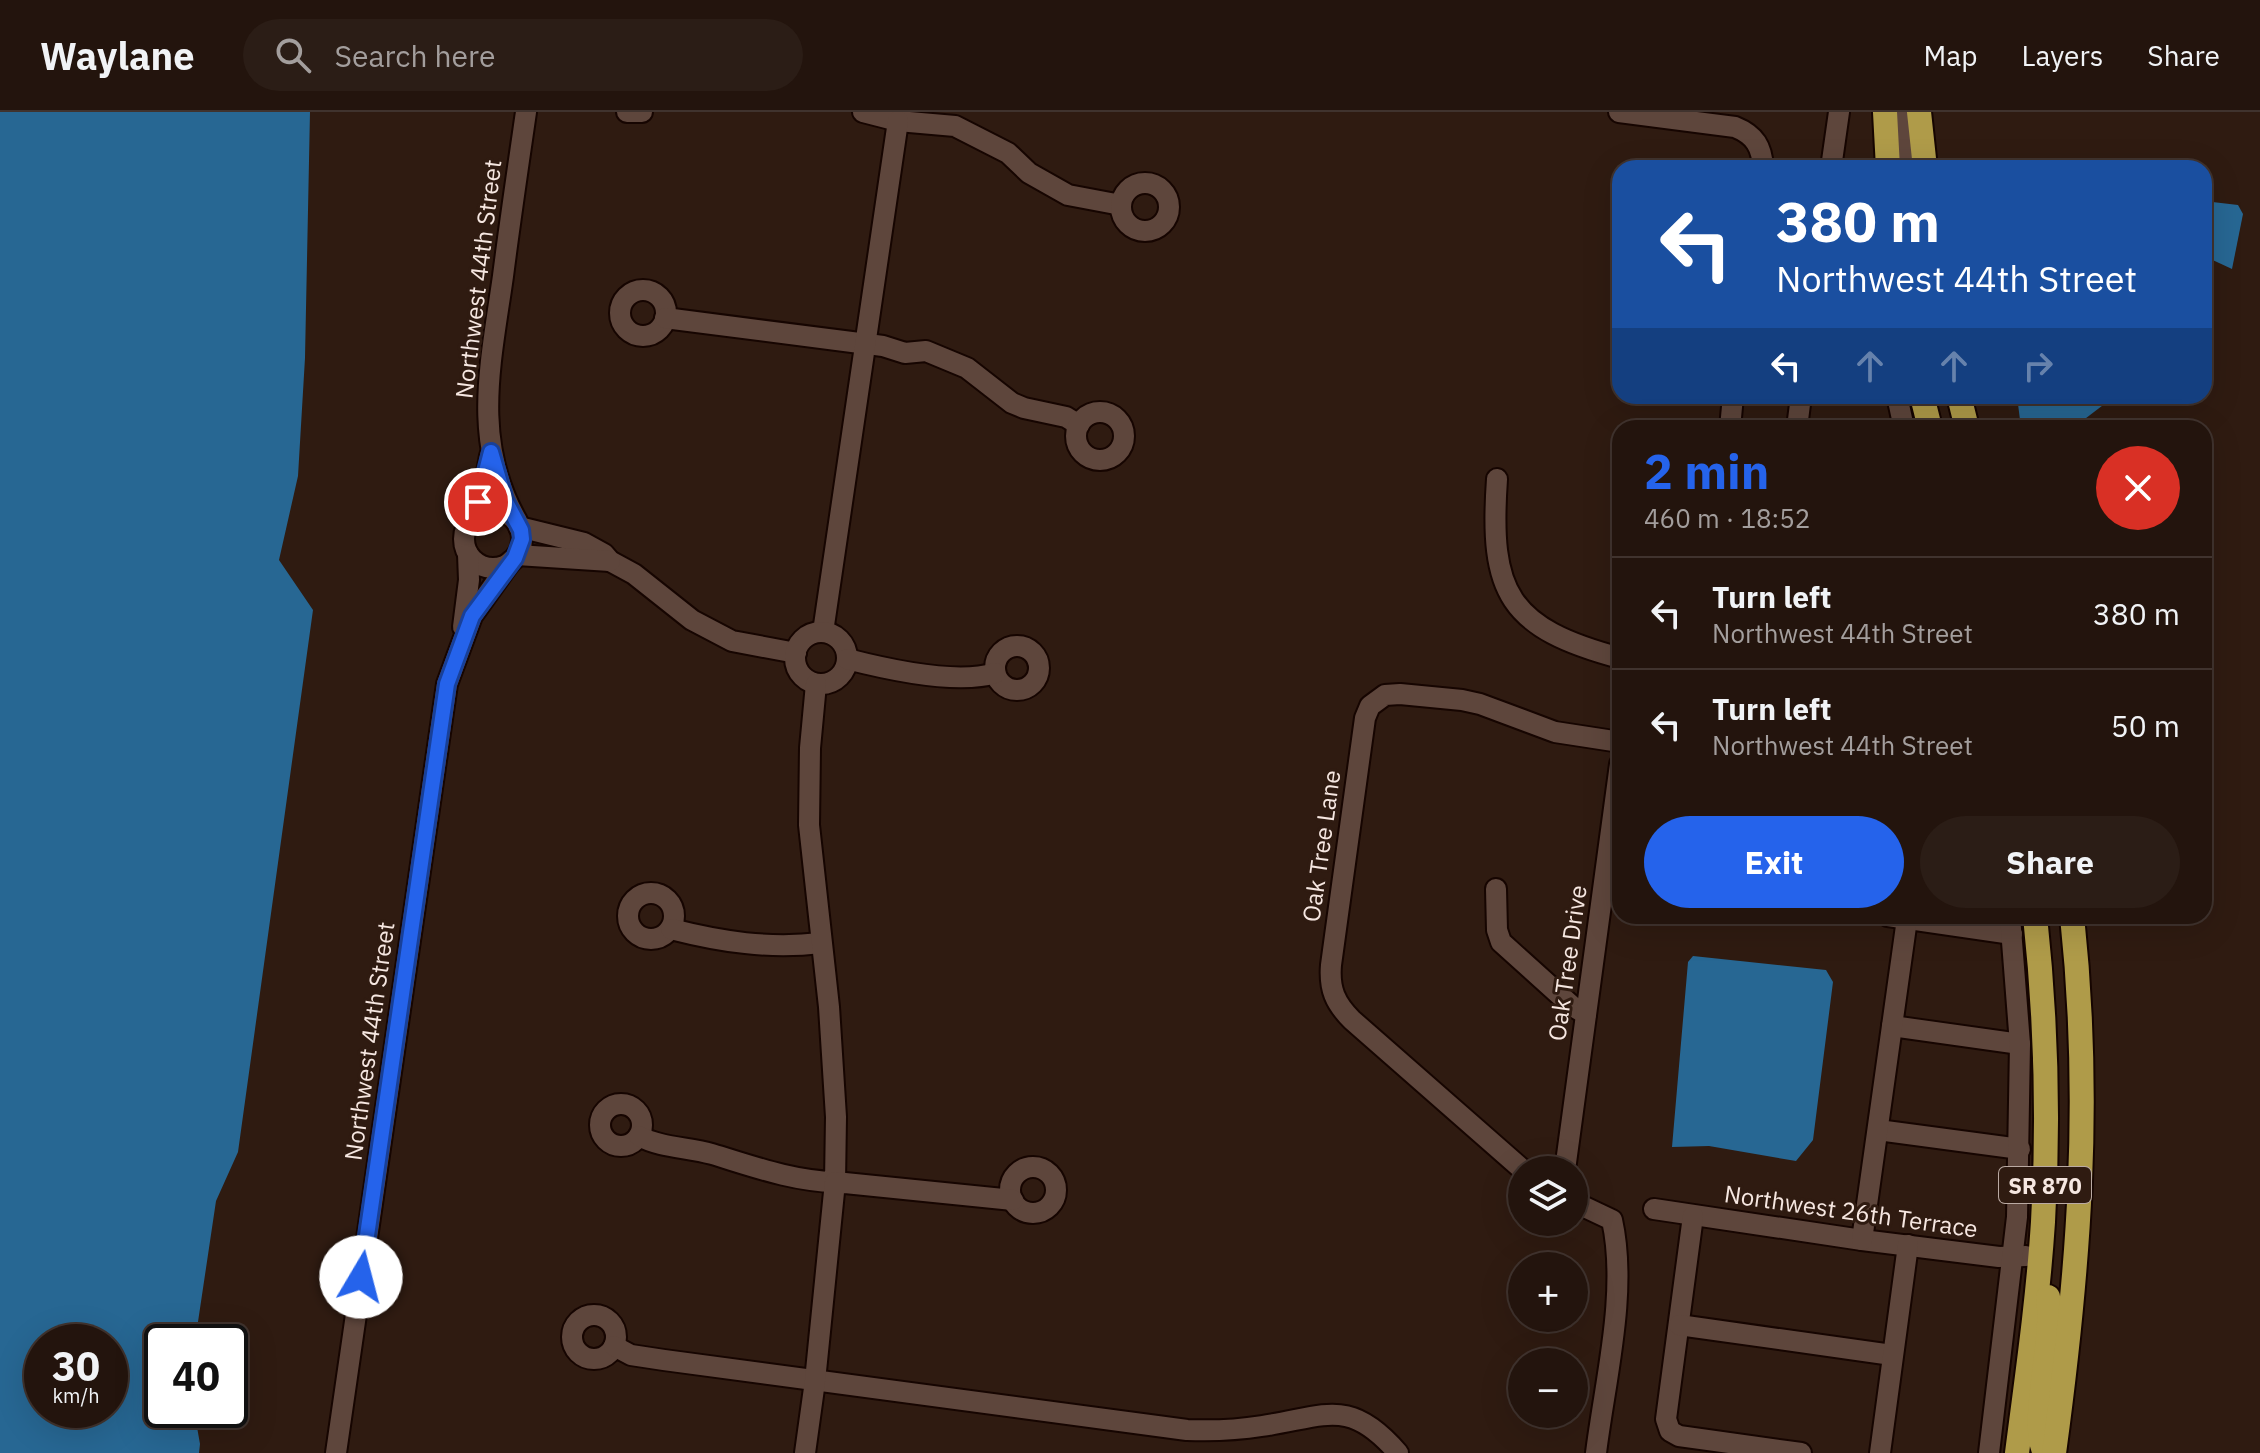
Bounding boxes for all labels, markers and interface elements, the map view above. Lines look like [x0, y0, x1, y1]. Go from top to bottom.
search box [243, 19, 803, 91]
text: Waylane [40, 31, 195, 80]
icon: search [271, 33, 315, 77]
text: Search here [335, 36, 495, 75]
text: Map [1923, 37, 1977, 74]
text: Layers [2021, 37, 2103, 74]
text: Share [2147, 37, 2220, 74]
street label: Northwest 44th Street [447, 158, 509, 400]
text: 380 m [1776, 185, 1940, 257]
icon: left [1644, 192, 1748, 296]
text: Northwest 44th Street [1776, 255, 2137, 302]
icon: left [1764, 344, 1808, 388]
icon: ahead [1848, 344, 1892, 388]
icon: ahead [1932, 344, 1976, 388]
icon: right [2016, 344, 2060, 388]
text: 2 min [1644, 440, 1769, 502]
button: close [2096, 446, 2180, 530]
pin [444, 468, 512, 536]
icon: arrive [456, 480, 500, 524]
text: 460 m · 18:52 [1644, 501, 1810, 535]
text: Turn left [1712, 577, 1831, 616]
icon: left [1644, 591, 1688, 635]
text: 380 m [2093, 594, 2180, 633]
text: Northwest 44th Street [1712, 616, 1973, 650]
text: Turn left [1712, 689, 1831, 728]
icon: left [1644, 703, 1688, 747]
text: 50 m [2111, 706, 2180, 745]
text: Northwest 44th Street [1712, 728, 1973, 762]
street label: Oak Tree Lane [1295, 768, 1347, 924]
button: Exit [1644, 816, 1904, 908]
button: Share [1920, 816, 2180, 908]
street label: Oak Tree Drive [1540, 883, 1594, 1043]
street label: Northwest 44th Street [336, 920, 402, 1162]
map controls [1508, 1156, 1588, 1428]
button: layers [1508, 1156, 1588, 1236]
road number: SR 870 [1999, 1167, 2091, 1203]
street label: Northwest 26th Terrace [1722, 1177, 1980, 1245]
position arrow [319, 1235, 403, 1319]
button: + [1508, 1252, 1588, 1332]
speed limit sign: 40 [144, 1324, 248, 1428]
text: 30 [52, 1340, 100, 1392]
button: − [1508, 1348, 1588, 1428]
text: km/h [52, 1382, 100, 1409]

